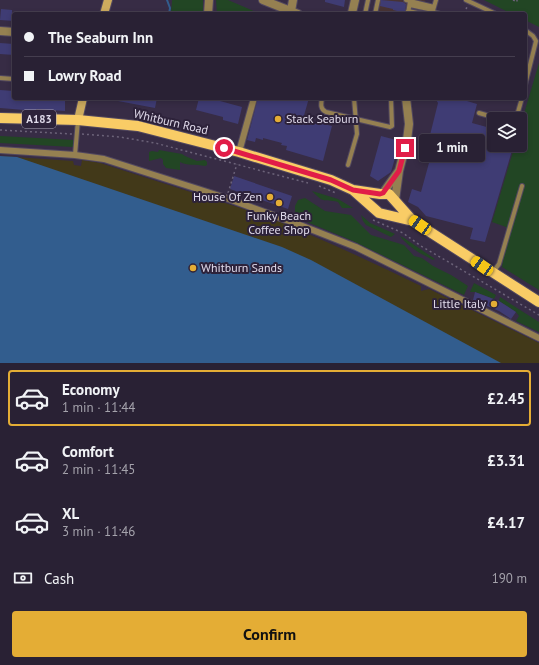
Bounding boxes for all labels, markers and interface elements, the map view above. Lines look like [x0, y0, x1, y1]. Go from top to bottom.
text: The Seaburn Inn [48, 28, 153, 47]
text: Lowry Road [48, 66, 122, 85]
street label: Whitburn Road [132, 106, 210, 137]
road number: A183 [22, 110, 56, 128]
place label: Stack Seaburn [286, 111, 358, 126]
map controls [487, 112, 527, 152]
button: layers [487, 112, 527, 152]
marker: Stack Seaburn [273, 114, 283, 124]
callout: 1 min [419, 134, 485, 162]
route start [215, 139, 233, 157]
route end [396, 139, 414, 157]
text: 1 min [436, 139, 468, 156]
place label: House Of Zen [193, 189, 262, 204]
marker: House Of Zen [265, 192, 275, 202]
marker: Funky Beach Coffee Shop [274, 198, 284, 208]
place label: Funky Beach Coffee Shop [247, 208, 311, 237]
car [407, 213, 433, 237]
car [469, 254, 495, 278]
place label: Whitburn Sands [201, 260, 282, 275]
marker: Whitburn Sands [188, 263, 198, 273]
place label: Little Italy [433, 296, 486, 311]
marker: Little Italy [489, 299, 499, 309]
icon: car [14, 380, 50, 416]
text: Economy [62, 380, 120, 399]
text: £2.45 [487, 389, 525, 408]
text: 1 min · 11:44 [62, 399, 135, 416]
icon: car [14, 442, 50, 478]
text: Comfort [62, 442, 114, 461]
text: £3.31 [487, 451, 525, 470]
text: 2 min · 11:45 [62, 461, 135, 478]
icon: car [14, 504, 50, 540]
text: XL [62, 504, 79, 523]
text: £4.17 [487, 513, 525, 532]
text: 3 min · 11:46 [62, 523, 135, 540]
icon: cash [12, 567, 34, 589]
text: Cash [44, 569, 74, 588]
text: 190 m [492, 570, 527, 587]
button: Confirm [12, 611, 527, 657]

